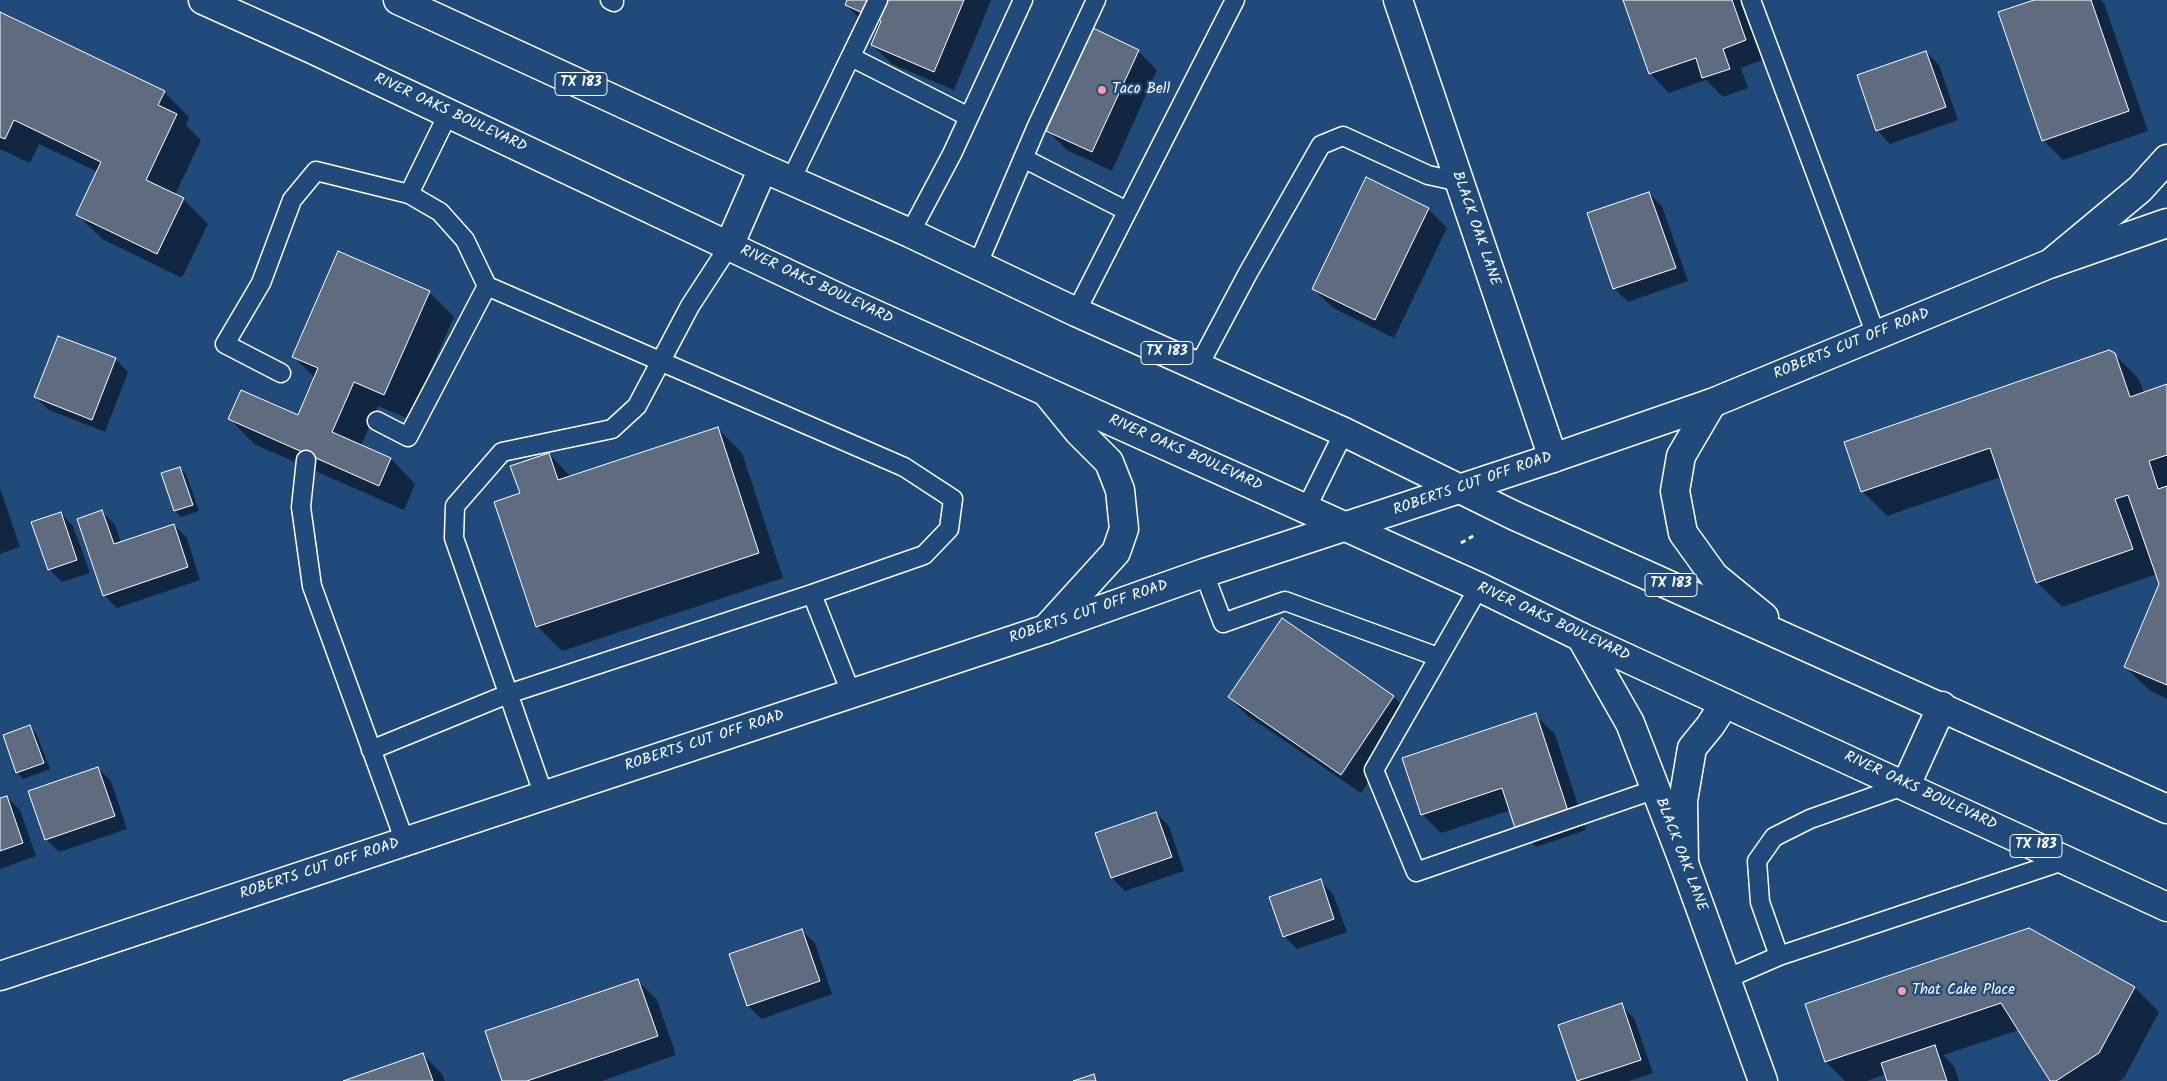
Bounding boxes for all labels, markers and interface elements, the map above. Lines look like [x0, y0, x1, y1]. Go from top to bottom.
street label: RIVER OAKS BOULEVARD [371, 71, 529, 157]
road number: TX 183 [555, 72, 607, 96]
place label: Taco Bell [1112, 81, 1170, 99]
marker: Taco Bell [1096, 84, 1108, 96]
street label: BLACK OAK LANE [1447, 169, 1503, 289]
street label: RIVER OAKS BOULEVARD [737, 243, 895, 329]
street label: ROBERTS CUT OFF ROAD [1771, 305, 1933, 385]
road number: TX 183 [1141, 342, 1193, 364]
street label: RIVER OAKS BOULEVARD [1105, 412, 1265, 496]
street label: ROBERTS CUT OFF ROAD [1391, 449, 1555, 521]
road number: TX 183 [1645, 574, 1697, 596]
street label: ROBERTS CUT OFF ROAD [1007, 577, 1171, 649]
street label: RIVER OAKS BOULEVARD [1474, 580, 1632, 666]
street label: ROBERTS CUT OFF ROAD [623, 708, 787, 776]
street label: RIVER OAKS BOULEVARD [1841, 749, 1999, 835]
street label: BLACK OAK LANE [1650, 796, 1710, 914]
road number: TX 183 [2010, 834, 2062, 858]
street label: ROBERTS CUT OFF ROAD [238, 836, 402, 904]
place label: That Cake Place [1912, 982, 2015, 1000]
marker: That Cake Place [1896, 985, 1908, 997]

